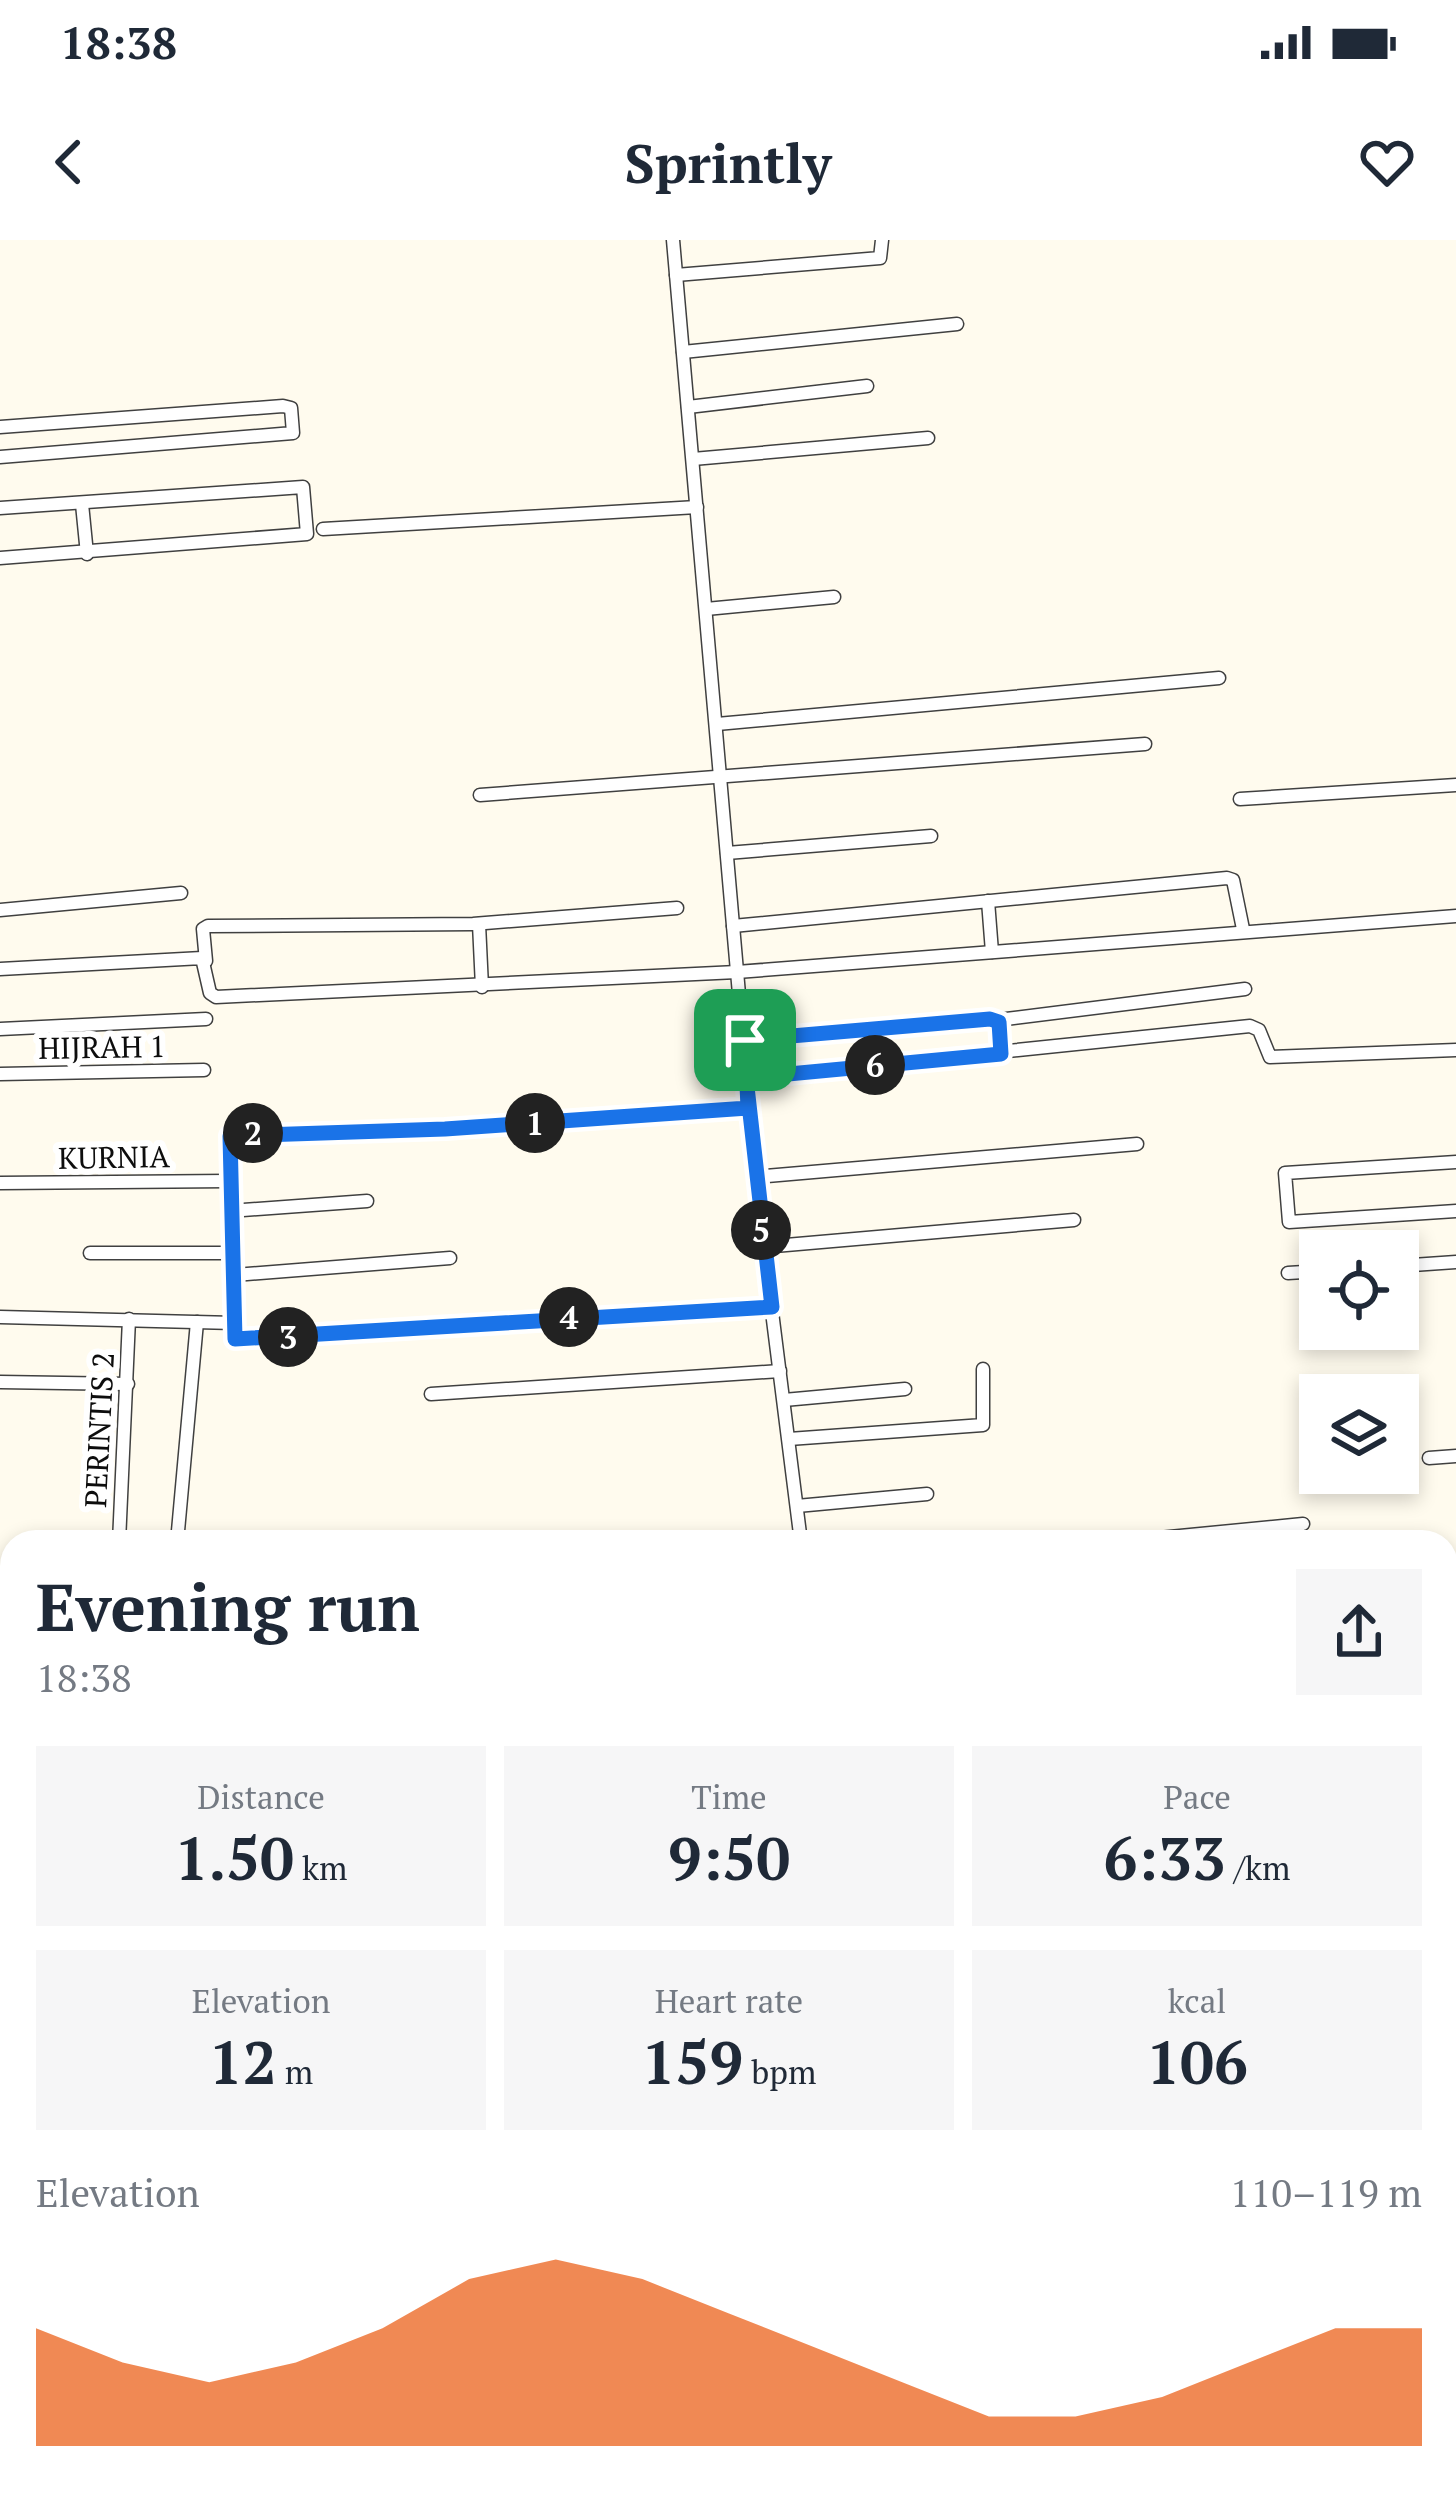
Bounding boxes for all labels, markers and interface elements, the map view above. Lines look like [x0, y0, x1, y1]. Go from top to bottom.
text: 18:38 [60, 12, 177, 72]
text: Sprintly [625, 127, 831, 198]
icon: back [36, 129, 102, 195]
icon: heart [1354, 129, 1420, 195]
pin [694, 989, 796, 1091]
icon: arrive [712, 1007, 778, 1073]
street label: HIJRAH 1 [38, 1026, 166, 1068]
pin: 6 [845, 1035, 905, 1095]
text: 6 [866, 1043, 884, 1086]
pin: 1 [505, 1093, 565, 1153]
text: 1 [526, 1101, 544, 1144]
pin: 2 [223, 1103, 283, 1163]
text: 2 [244, 1111, 262, 1154]
street label: KURNIA [58, 1136, 171, 1178]
pin: 5 [731, 1200, 791, 1260]
text: 5 [752, 1208, 770, 1251]
map controls [1299, 1230, 1419, 1494]
button: locate [1299, 1230, 1419, 1350]
pin: 4 [539, 1287, 599, 1347]
text: 4 [560, 1295, 578, 1338]
pin: 3 [258, 1307, 318, 1367]
text: 3 [279, 1315, 297, 1358]
street label: PERINTIS 2 [75, 1351, 123, 1509]
button: layers [1299, 1374, 1419, 1494]
text: Evening run [36, 1562, 420, 1650]
button: share [1296, 1569, 1422, 1695]
text: 18:38 [36, 1651, 132, 1703]
text: Distance [197, 1775, 325, 1818]
text: Time [691, 1775, 767, 1818]
text: Pace [1163, 1775, 1231, 1818]
text: 1.50 [175, 1818, 294, 1897]
text: 9:50 [668, 1818, 790, 1897]
text: 6:33 [1103, 1818, 1226, 1897]
text: km [294, 1846, 348, 1889]
text: /km [1226, 1846, 1291, 1889]
text: Elevation [192, 1979, 330, 2022]
text: Heart rate [655, 1979, 803, 2022]
text: kcal [1168, 1979, 1226, 2022]
text: 12 [209, 2022, 277, 2101]
text: 159 [642, 2022, 743, 2101]
text: 106 [1146, 2022, 1248, 2101]
text: m [277, 2050, 313, 2093]
text: bpm [743, 2050, 816, 2093]
text: Elevation [36, 2166, 200, 2218]
text: 110–119 m [1230, 2166, 1422, 2218]

